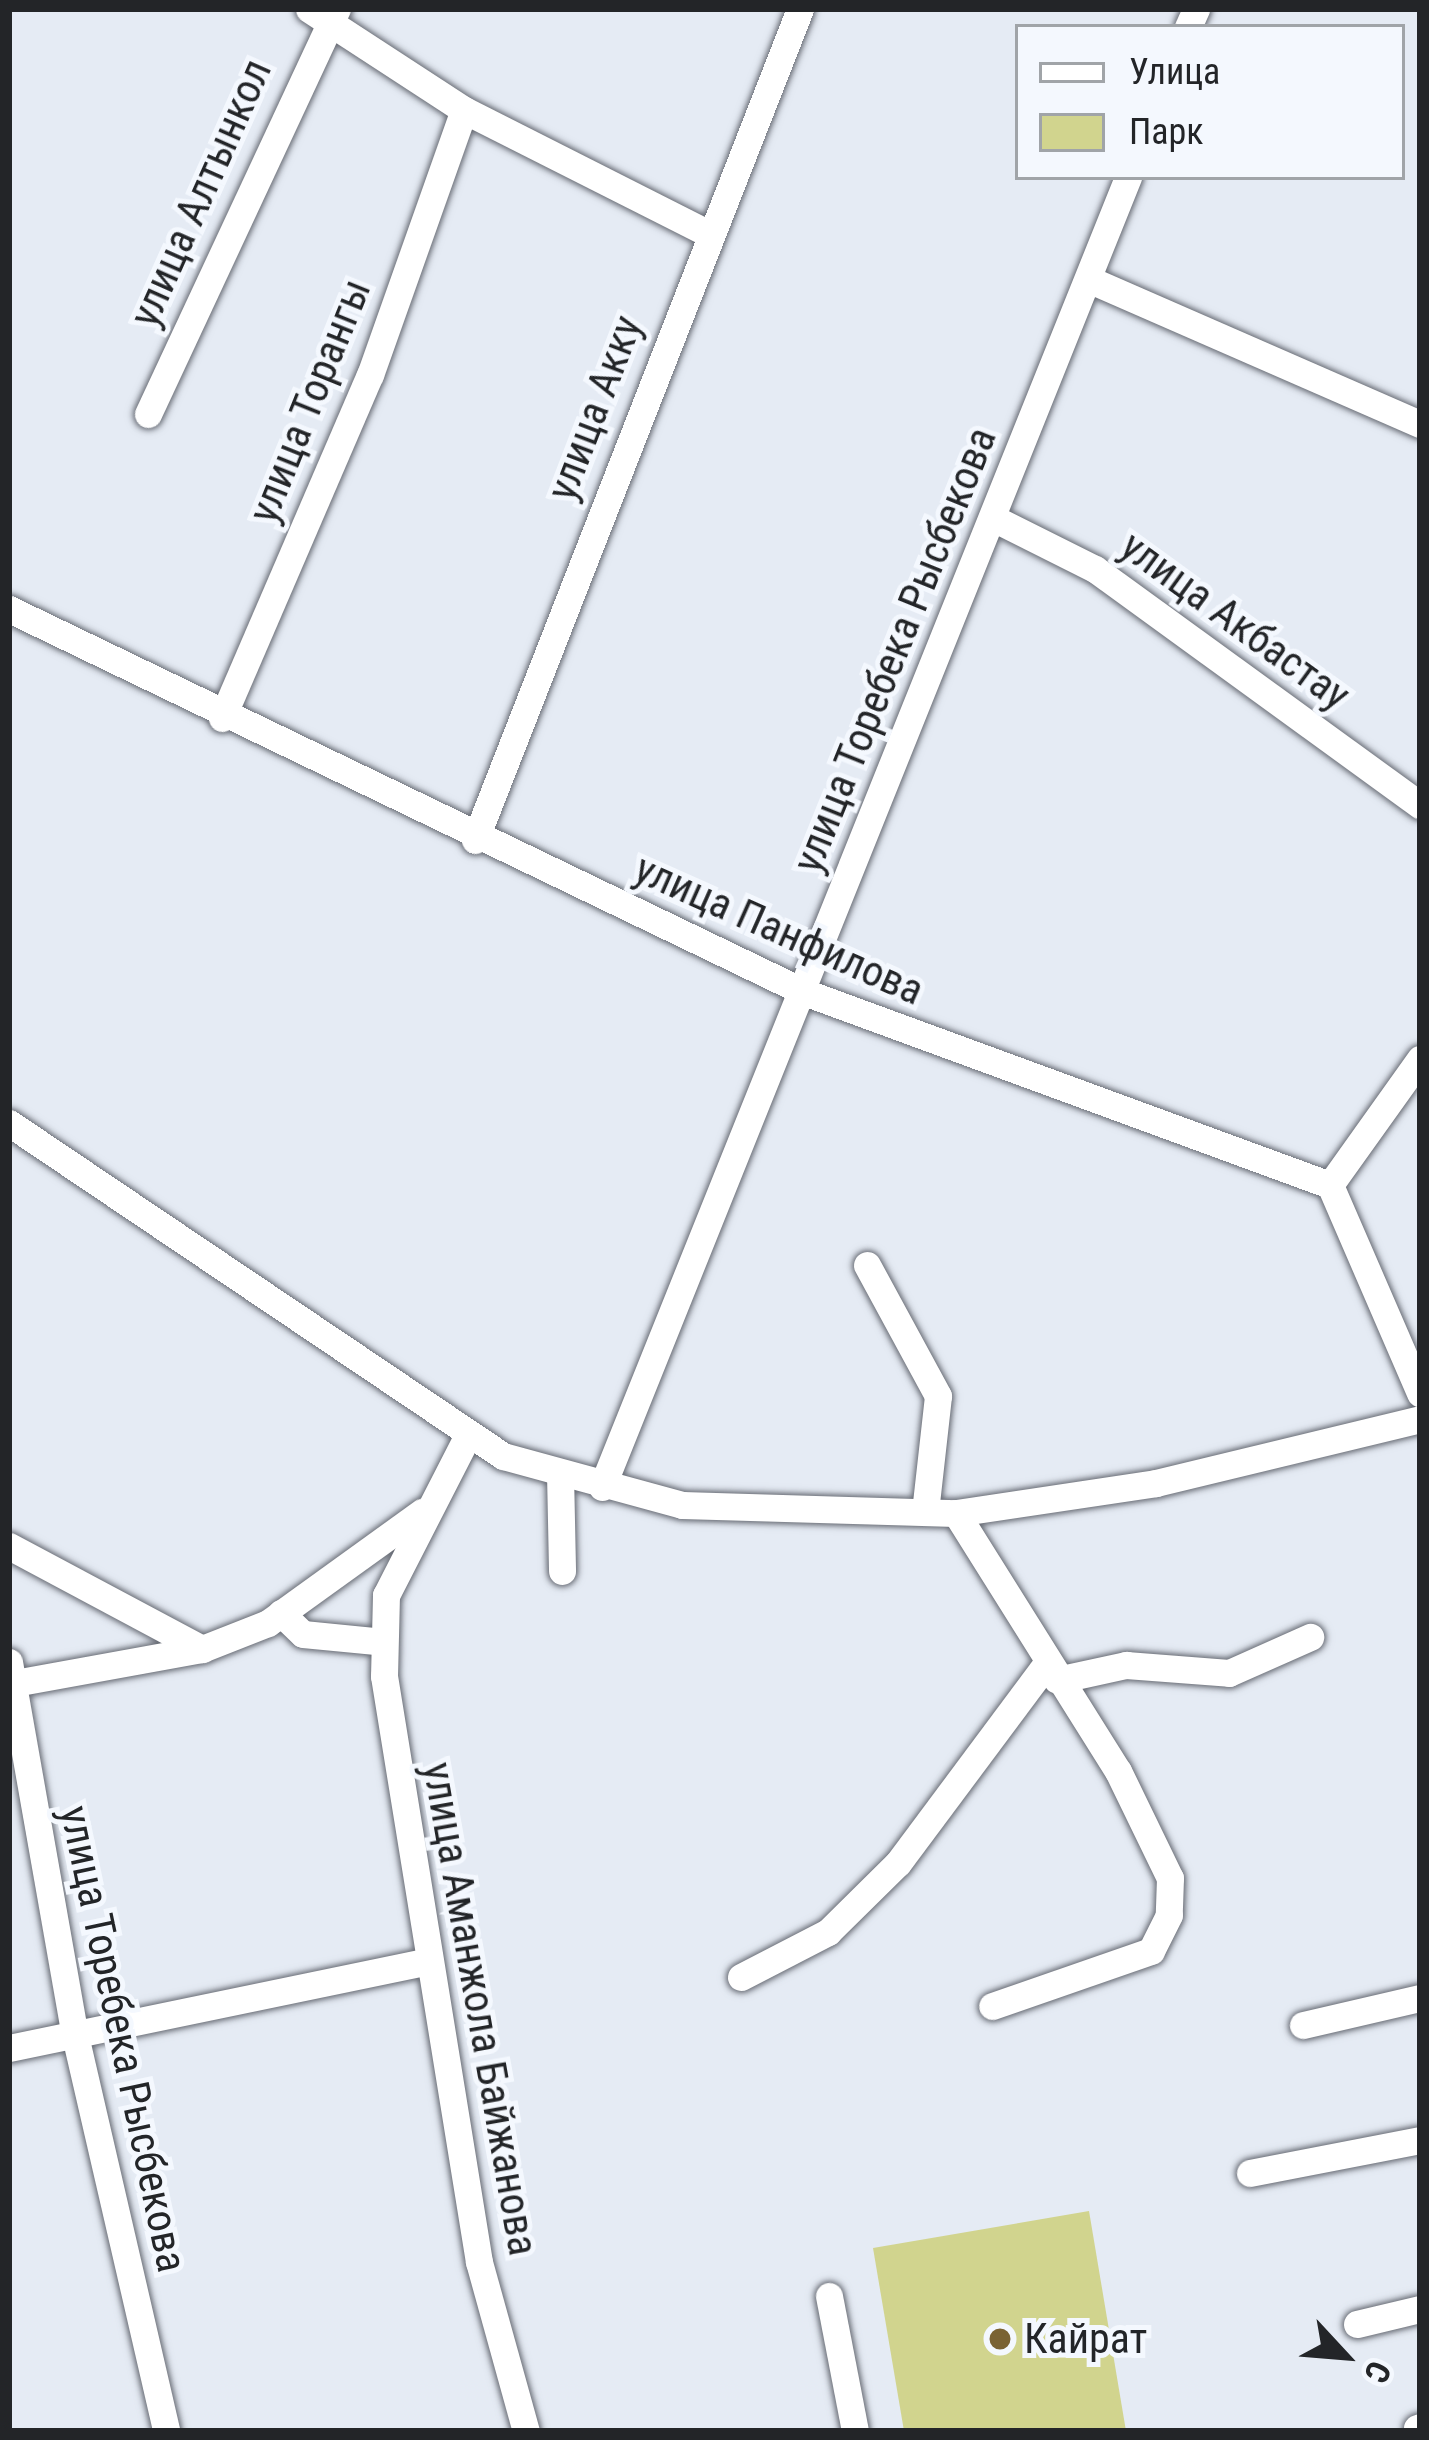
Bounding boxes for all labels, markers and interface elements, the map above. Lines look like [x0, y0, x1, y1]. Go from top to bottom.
legend [1015, 24, 1405, 180]
text: Улица [1129, 51, 1220, 93]
street label: улица Алтынкол [120, 52, 282, 334]
text: Парк [1129, 111, 1204, 153]
street label: улица Торангы [238, 272, 382, 530]
street label: улица Акку [537, 309, 653, 507]
street label: улица Торебека Рысбекова [782, 420, 1008, 880]
street label: улица Акбастау [1111, 521, 1359, 721]
street label: улица Панфилова [627, 844, 931, 1016]
street label: улица Аманжола Байжанова [412, 1759, 548, 2259]
street label: улица Торебека Рысбекова [49, 1801, 197, 2277]
north arrow [1285, 2296, 1405, 2416]
place label: Кайрат [1024, 2314, 1147, 2364]
marker: Кайрат [987, 2326, 1013, 2352]
text: С [1356, 2355, 1399, 2389]

